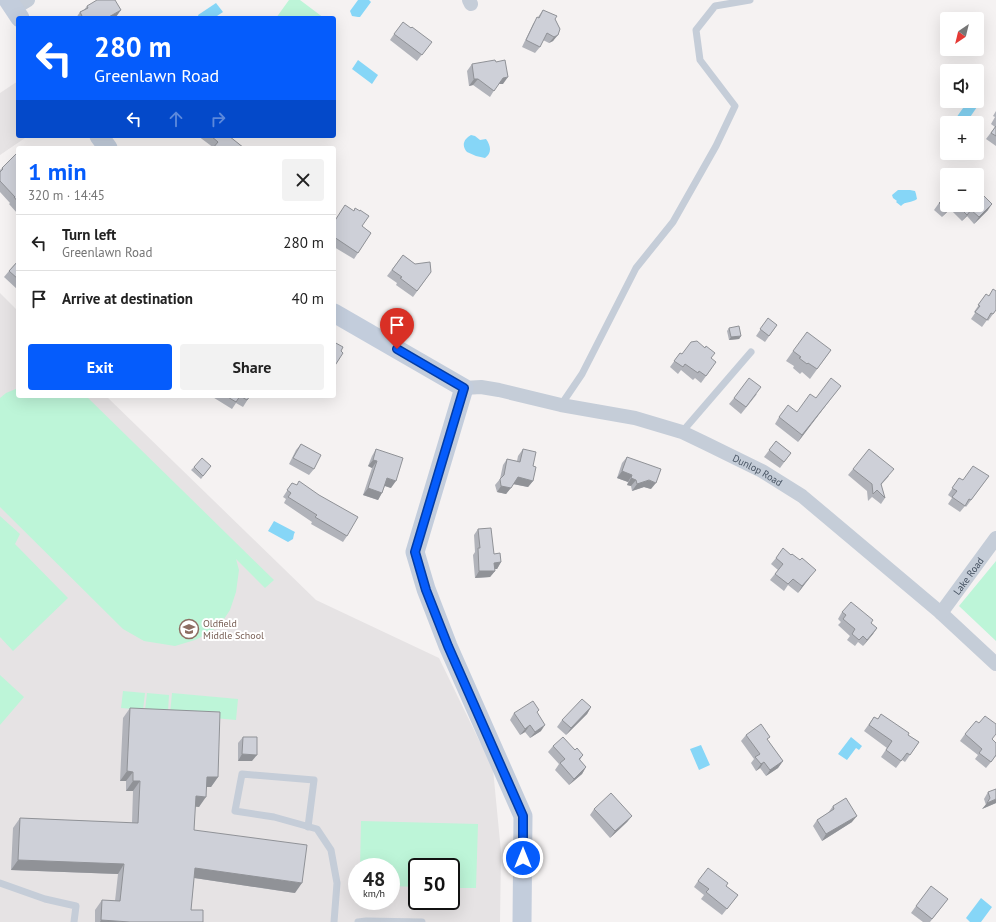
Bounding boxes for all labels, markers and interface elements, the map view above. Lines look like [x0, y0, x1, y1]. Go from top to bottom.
north arrow [940, 12, 984, 56]
map controls [940, 12, 984, 212]
text: 280 m [94, 28, 171, 65]
icon: left [28, 32, 80, 84]
text: Greenlawn Road [94, 64, 219, 87]
button: sound [940, 64, 984, 108]
icon: left [123, 108, 145, 130]
icon: ahead [165, 108, 187, 130]
icon: right [207, 108, 229, 130]
button: + [940, 116, 984, 160]
text: 1 min [28, 156, 87, 187]
button: close [282, 159, 324, 201]
button: − [940, 168, 984, 212]
text: 320 m · 14:45 [28, 187, 105, 204]
text: Turn left [62, 225, 116, 244]
icon: left [28, 232, 50, 254]
text: 280 m [283, 233, 324, 252]
text: Greenlawn Road [62, 244, 152, 261]
icon: arrive [28, 288, 50, 310]
text: Arrive at destination [62, 289, 193, 308]
text: 40 m [291, 289, 324, 308]
pin [380, 308, 414, 349]
icon: arrive [386, 314, 408, 336]
button: Exit [28, 344, 172, 390]
button: Share [180, 344, 324, 390]
street label: Dunlop Road [730, 452, 785, 489]
street label: Lake Road [950, 555, 987, 598]
place label: Oldfield Middle School [203, 617, 264, 642]
school or university icon: Oldfield Middle School [178, 618, 200, 640]
position arrow [502, 837, 544, 879]
speed limit sign: 50 [408, 858, 460, 910]
text: 48 [363, 866, 385, 892]
text: km/h [363, 887, 385, 900]

